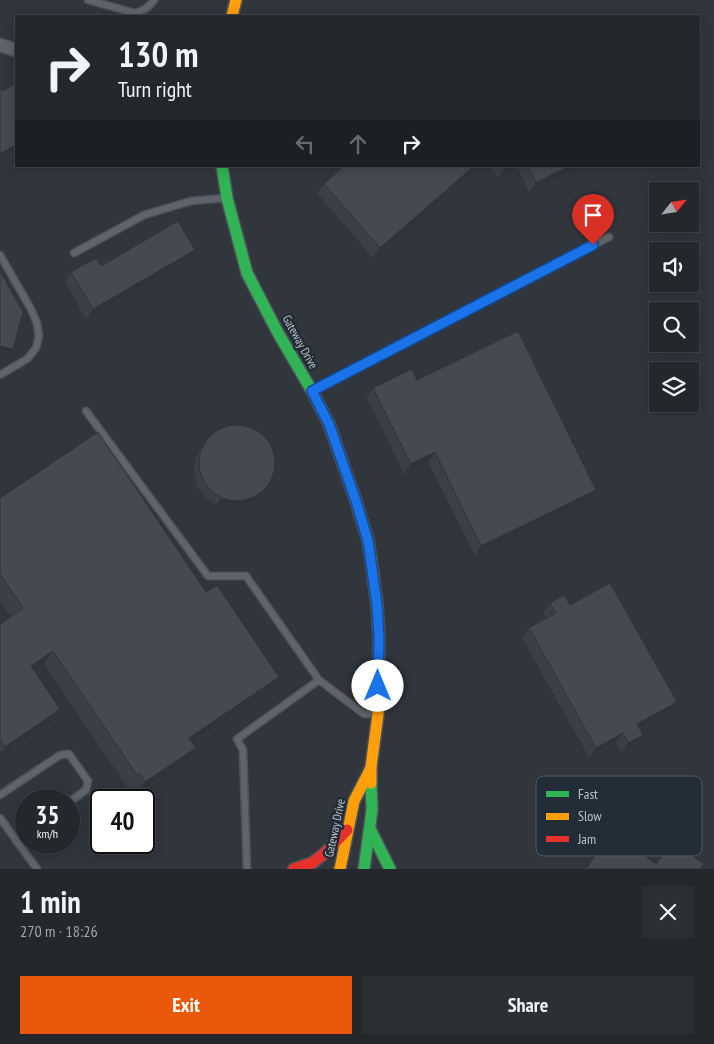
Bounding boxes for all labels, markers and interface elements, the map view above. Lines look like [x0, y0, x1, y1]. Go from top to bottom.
text: 130 m [118, 31, 199, 77]
icon: right [35, 35, 100, 100]
text: Turn right [118, 75, 192, 103]
icon: left [291, 130, 319, 158]
icon: ahead [344, 130, 372, 158]
icon: right [397, 130, 425, 158]
north arrow [649, 182, 699, 232]
map controls [649, 182, 699, 412]
pin [572, 194, 614, 245]
icon: arrive [579, 201, 607, 229]
button: sound [649, 242, 699, 292]
button: search [649, 302, 699, 352]
street label: Gateway Drive [280, 312, 321, 371]
button: layers [649, 362, 699, 412]
position arrow [351, 659, 403, 711]
legend [536, 776, 702, 856]
text: Fast [578, 785, 598, 803]
speed limit sign: 40 [90, 789, 155, 854]
street label: Gateway Drive [321, 797, 348, 858]
text: 35 [36, 799, 59, 831]
text: Slow [578, 807, 602, 825]
text: km/h [37, 826, 58, 841]
text: Jam [577, 830, 596, 848]
text: 1 min [20, 882, 81, 921]
button: close [642, 886, 694, 938]
text: 270 m · 18:26 [20, 921, 98, 941]
button: Exit [20, 976, 352, 1034]
button: Share [362, 976, 694, 1034]

